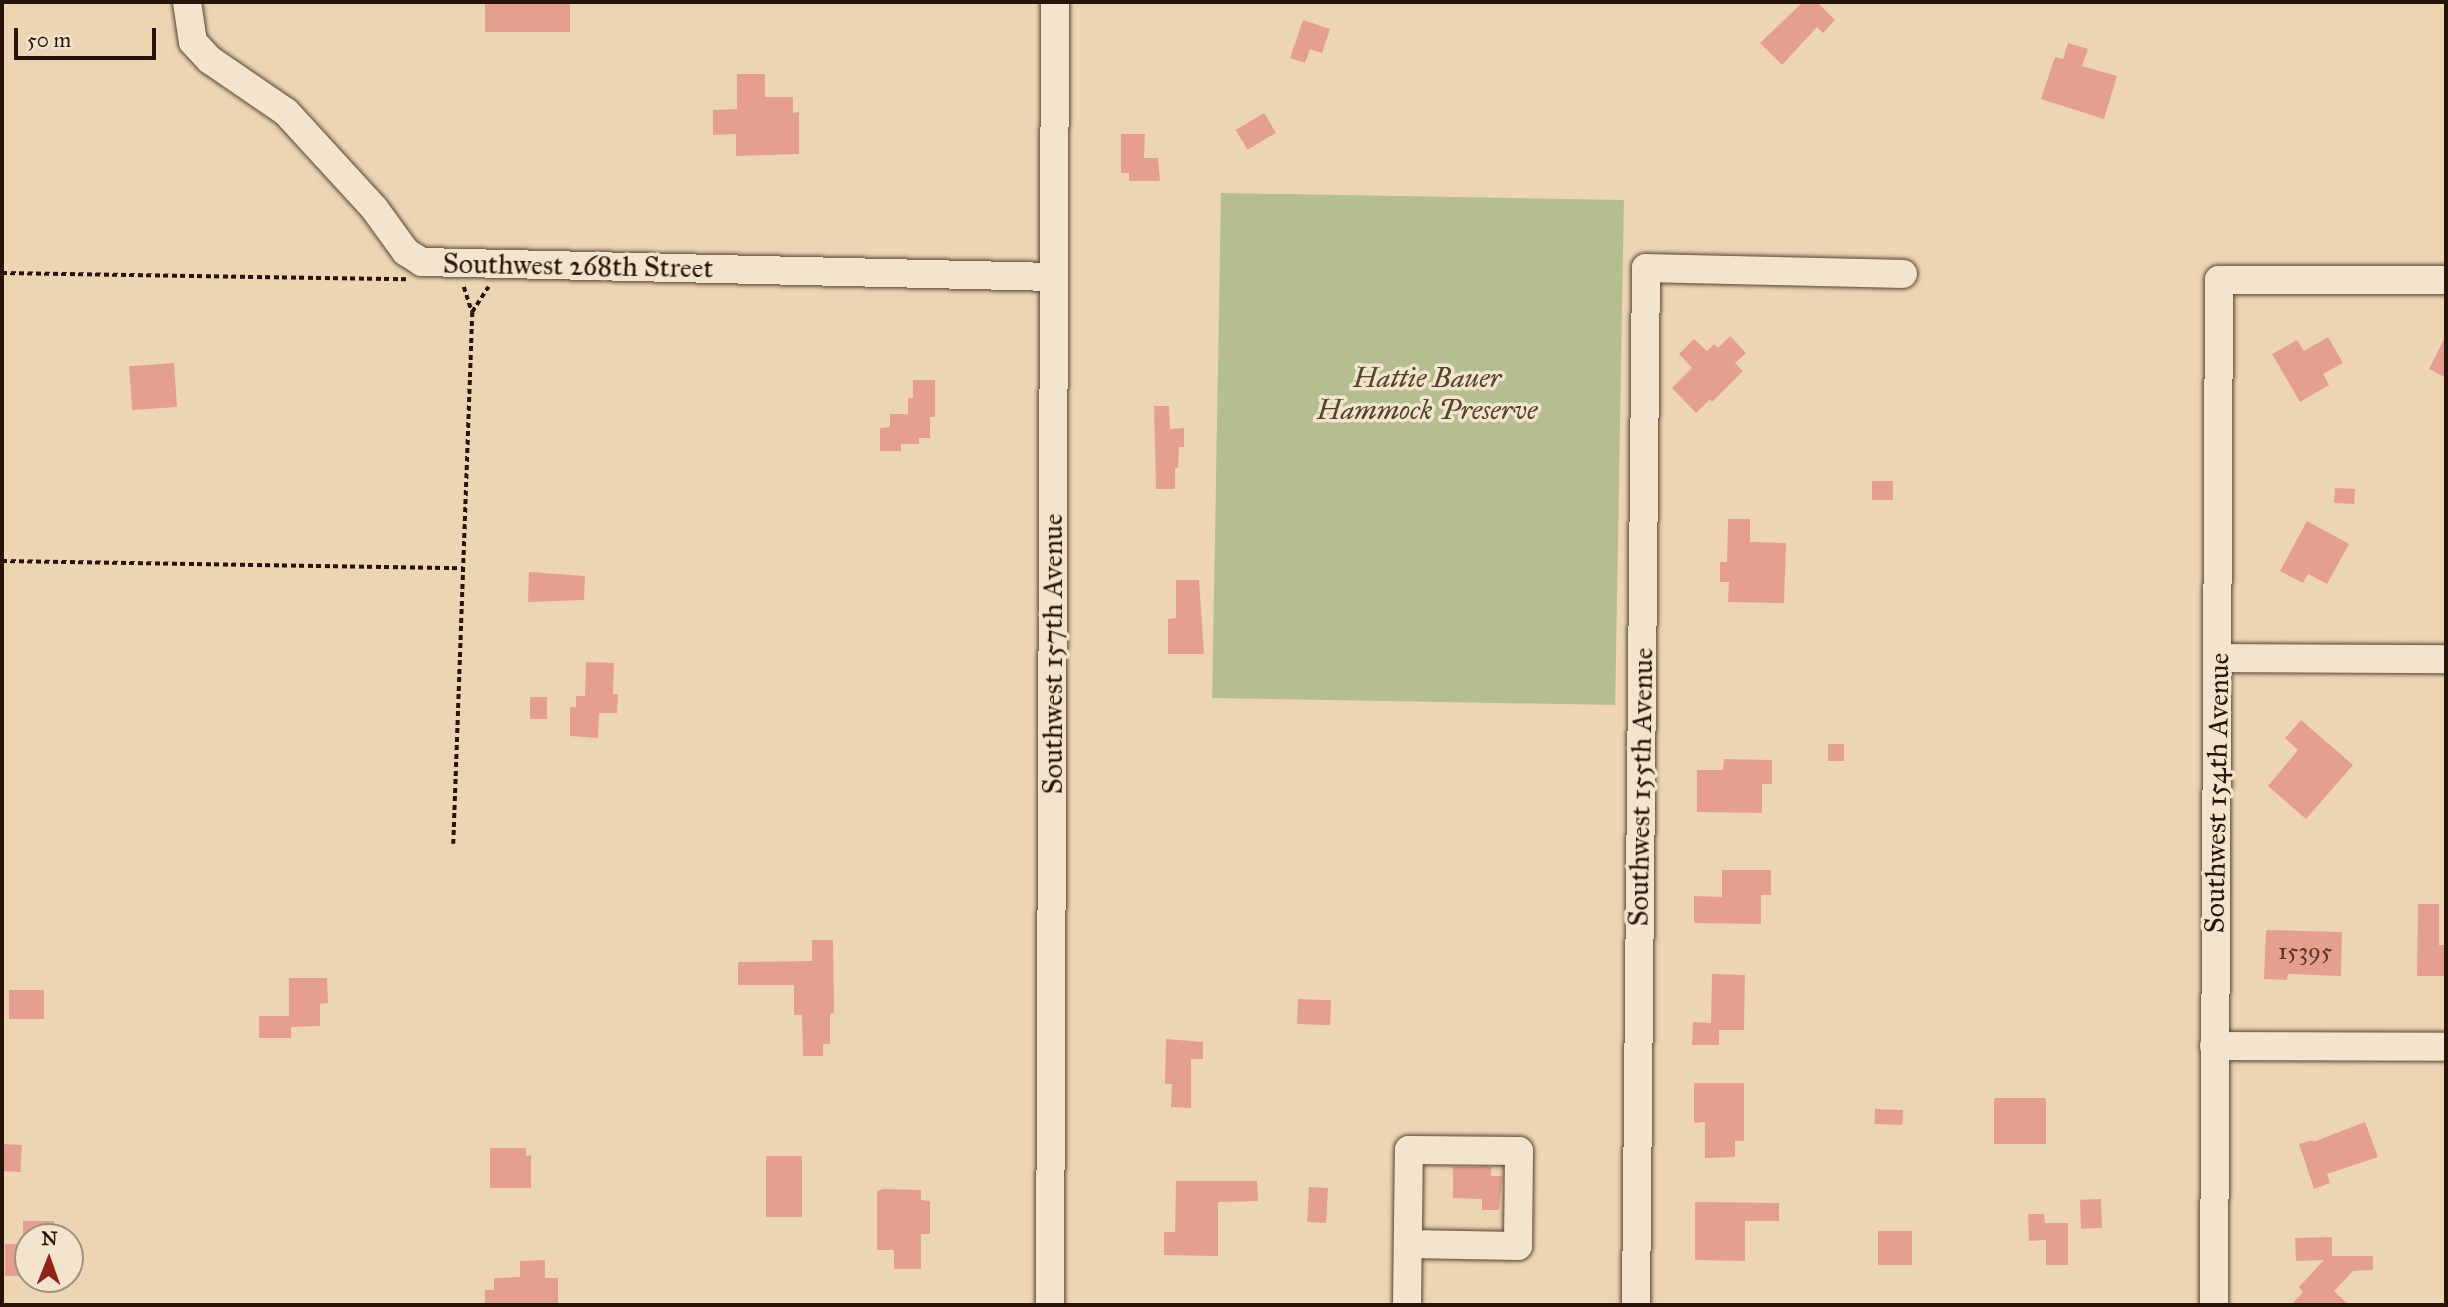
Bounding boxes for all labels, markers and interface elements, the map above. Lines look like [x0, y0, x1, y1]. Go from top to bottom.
scale bar [18, 14, 159, 58]
text: 50 m [27, 27, 71, 53]
street label: Southwest 268th Street [442, 247, 714, 285]
park label: Hattie Bauer Hammock Preserve [1317, 361, 1537, 427]
street label: Southwest 157th Avenue [1036, 514, 1070, 794]
street label: Southwest 155th Avenue [1622, 647, 1660, 927]
street label: Southwest 154th Avenue [2198, 652, 2236, 934]
house number: 15395 [2278, 938, 2332, 966]
north arrow [14, 1223, 84, 1293]
text: N [41, 1227, 58, 1250]

